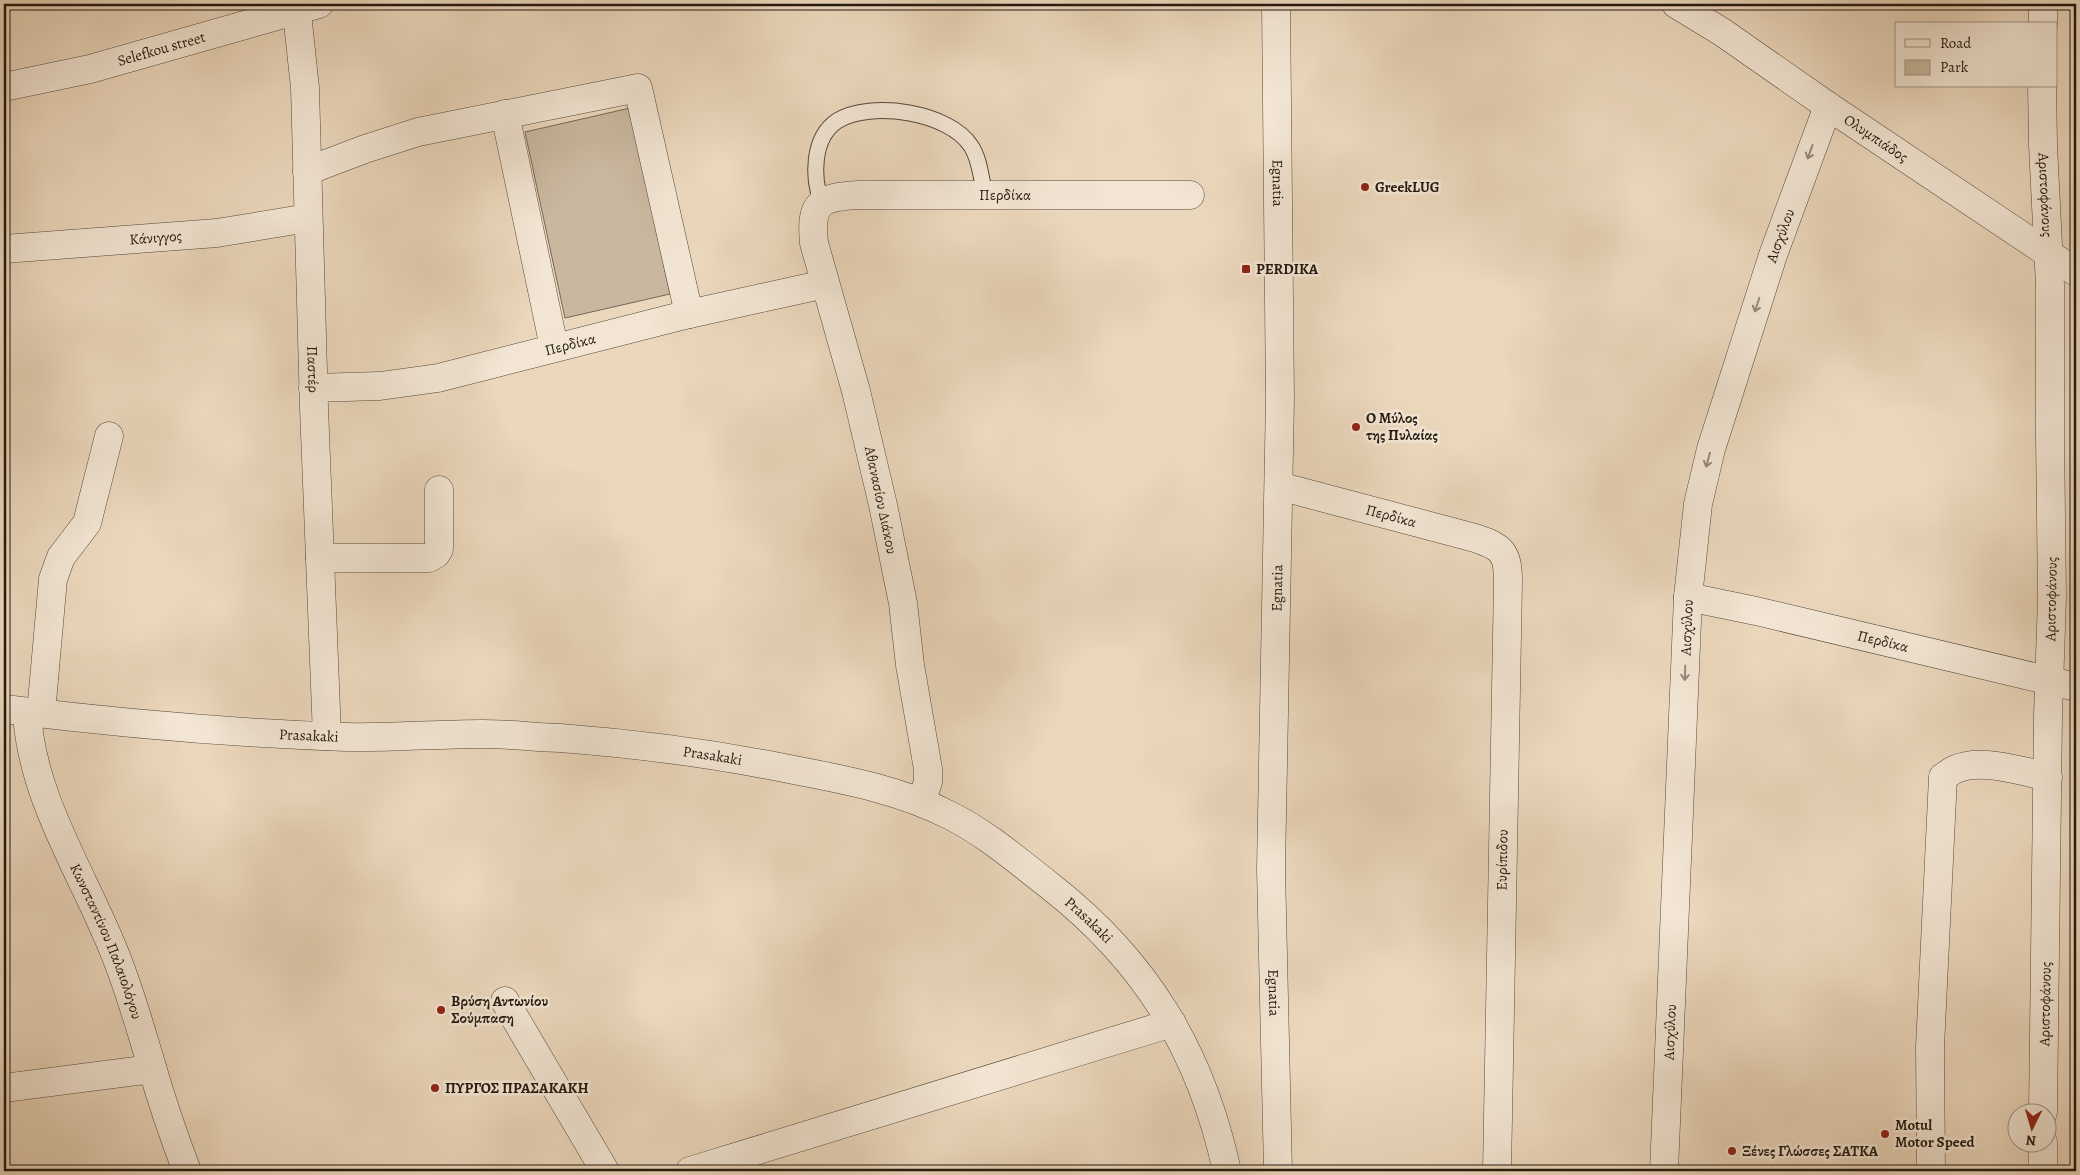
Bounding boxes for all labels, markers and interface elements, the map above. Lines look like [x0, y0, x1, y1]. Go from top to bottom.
legend [1895, 22, 2058, 88]
street label: Selefkou street [115, 27, 208, 71]
text: Road [1940, 33, 1972, 53]
text: Park [1940, 57, 1969, 77]
street label: Ολυμπιάδος [1840, 110, 1912, 167]
one-way arrow [1805, 143, 1814, 159]
street label: Αριστοφάνους [2033, 151, 2058, 238]
street label: Egnatia [1268, 159, 1288, 207]
place label: GreekLUG [1375, 177, 1440, 197]
marker: GreekLUG [1359, 181, 1371, 193]
street label: Περδίκα [979, 185, 1031, 205]
street label: Αισχύλου [1761, 206, 1799, 266]
street label: Κάνιγγος [129, 226, 183, 250]
place label: PERDIKA [1256, 259, 1319, 279]
marker: PERDIKA [1240, 263, 1252, 275]
one-way arrow [1752, 297, 1761, 312]
street label: Περδίκα [543, 328, 598, 360]
street label: Παστέρ [302, 346, 324, 393]
place label: Ο Μύλος της Πυλαίας [1365, 408, 1438, 445]
marker: Ο Μύλος της Πυλαίας [1350, 421, 1362, 433]
street label: Αθανασίου Διάκου [860, 443, 902, 556]
one-way arrow [1703, 452, 1713, 468]
street label: Περδίκα [1363, 499, 1419, 532]
street label: Αριστοφάνους [2040, 557, 2062, 642]
street label: Egnatia [1267, 564, 1287, 612]
street label: Αισχύλου [1676, 599, 1698, 657]
street label: Περδίκα [1855, 625, 1911, 657]
one-way arrow [1681, 665, 1690, 681]
street label: Prasakaki [278, 724, 339, 747]
street label: Prasakaki [682, 741, 744, 770]
street label: Ευρίπιδου [1491, 829, 1513, 891]
street label: Κωνσταντίνου Παλαιολόγου [65, 860, 147, 1022]
street label: Prasakaki [1060, 892, 1117, 948]
street label: Αριστοφάνους [2034, 962, 2056, 1047]
street label: Egnatia [1263, 969, 1284, 1017]
place label: Βρύση Αντωνίου Σούμπαση [451, 991, 549, 1028]
marker: Βρύση Αντωνίου Σούμπαση [435, 1004, 447, 1016]
street label: Αισχύλου [1659, 1004, 1681, 1061]
place label: ΠΥΡΓΟΣ ΠΡΑΣΑΚΑΚΗ [445, 1078, 589, 1098]
marker: ΠΥΡΓΟΣ ΠΡΑΣΑΚΑΚΗ [429, 1082, 441, 1094]
north arrow [2008, 1102, 2058, 1152]
place label: Motul Motor Speed [1895, 1115, 1976, 1152]
marker: Motul Motor Speed [1879, 1128, 1891, 1140]
text: N [2025, 1131, 2037, 1150]
place label: Ξένες Γλώσσες ΣΑΤΚΑ [1742, 1141, 1879, 1161]
marker: Ξένες Γλώσσες ΣΑΤΚΑ [1726, 1145, 1738, 1157]

